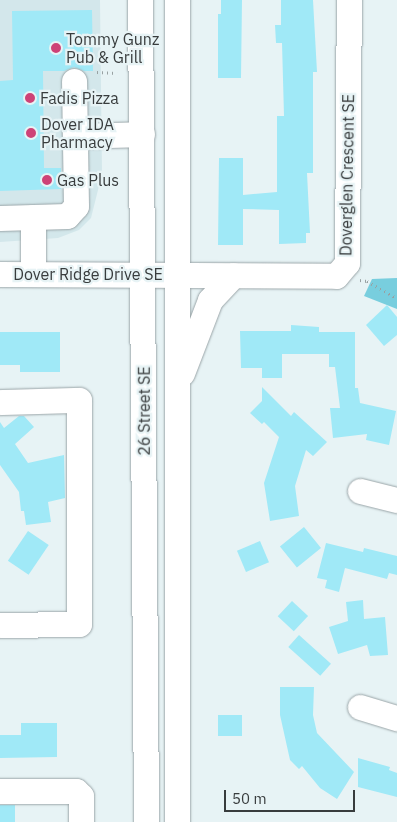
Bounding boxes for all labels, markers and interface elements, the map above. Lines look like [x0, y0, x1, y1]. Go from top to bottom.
place label: Tommy Gunz Pub & Grill [66, 29, 159, 67]
marker: Tommy Gunz Pub & Grill [50, 42, 62, 54]
place label: Fadis Pizza [40, 88, 119, 108]
marker: Fadis Pizza [24, 92, 36, 104]
street label: Doverglen Crescent SE [336, 94, 358, 256]
place label: Dover IDA Pharmacy [41, 114, 114, 152]
marker: Dover IDA Pharmacy [25, 127, 37, 139]
place label: Gas Plus [57, 170, 119, 190]
marker: Gas Plus [41, 174, 53, 186]
street label: Dover Ridge Drive SE [13, 264, 163, 284]
street label: 26 Street SE [134, 366, 154, 456]
scale bar [227, 780, 358, 812]
text: 50 m [232, 789, 267, 808]

